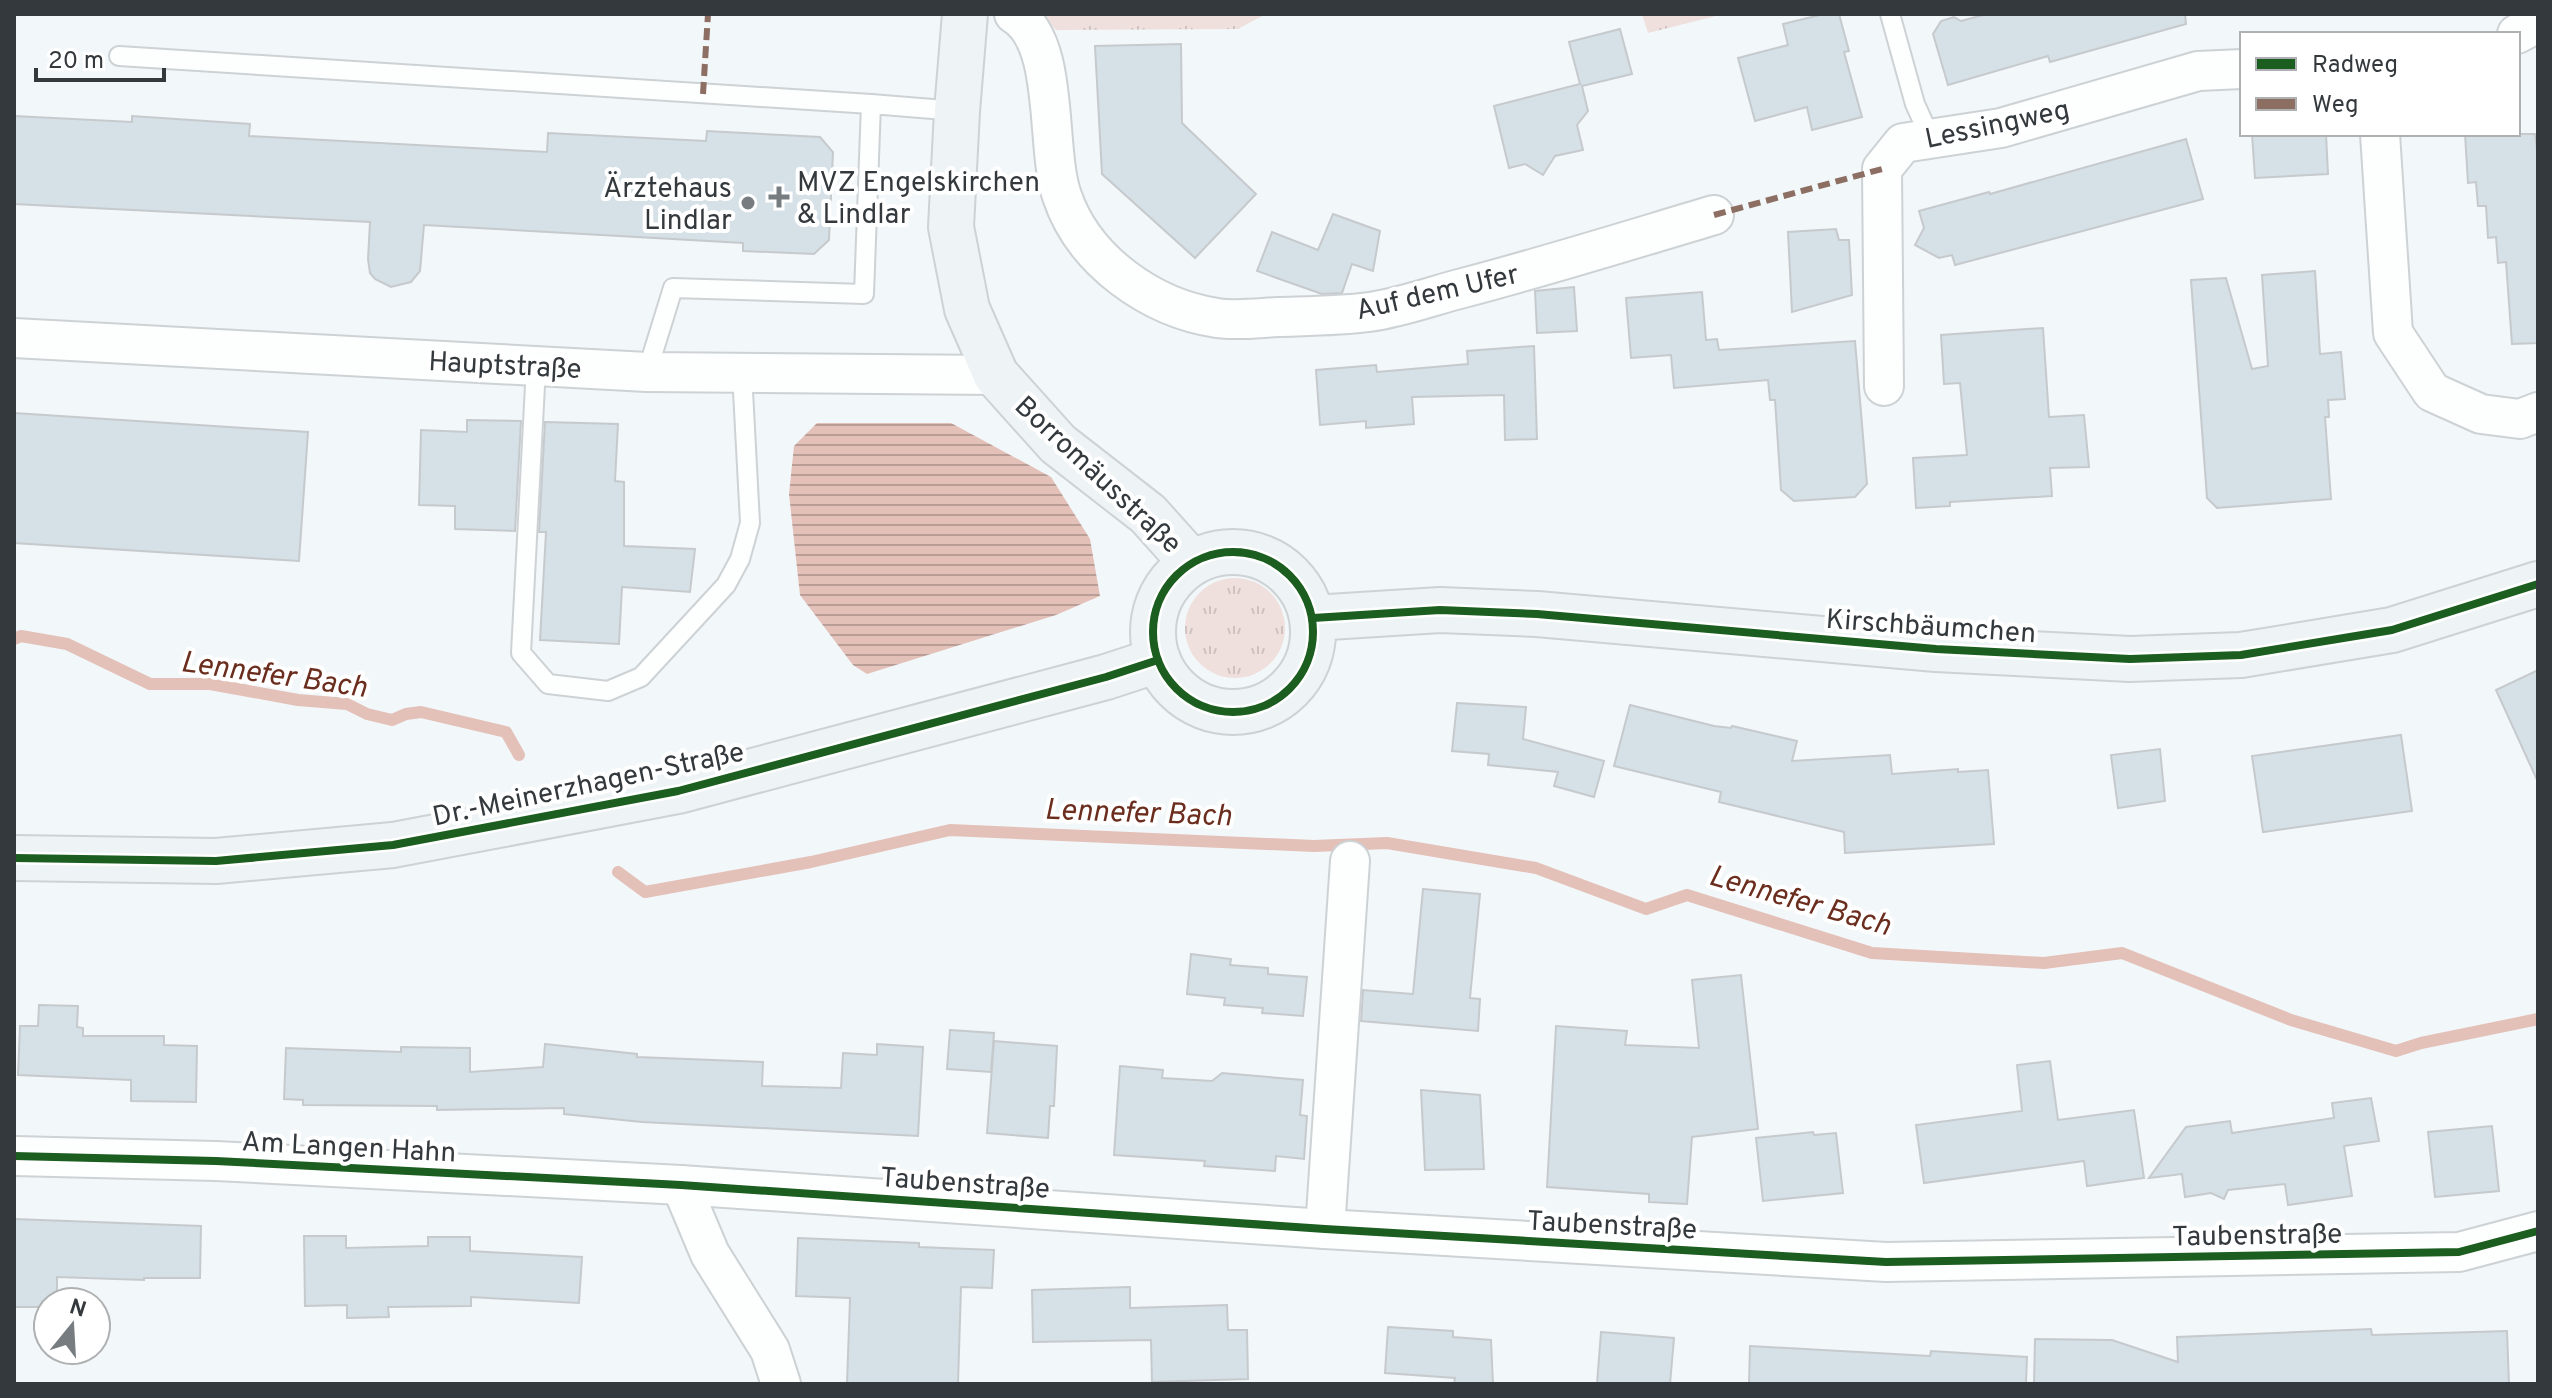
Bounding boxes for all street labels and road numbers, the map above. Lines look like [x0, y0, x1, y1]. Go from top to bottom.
street label: Lessingweg [1922, 93, 2073, 159]
street label: Auf dem Ufer [1353, 258, 1523, 330]
street label: Hauptstraße [427, 345, 582, 389]
street label: Borromäusstraße [1006, 389, 1188, 563]
street label: Kirschbäumchen [1824, 603, 2037, 653]
street label: Dr.-Meinerzhagen-Straße [430, 735, 748, 837]
street label: Am Langen Hahn [241, 1125, 457, 1173]
street label: Taubenstraße [879, 1161, 1051, 1209]
street label: Taubenstraße [1526, 1205, 1698, 1249]
street label: Taubenstraße [2172, 1218, 2342, 1256]

